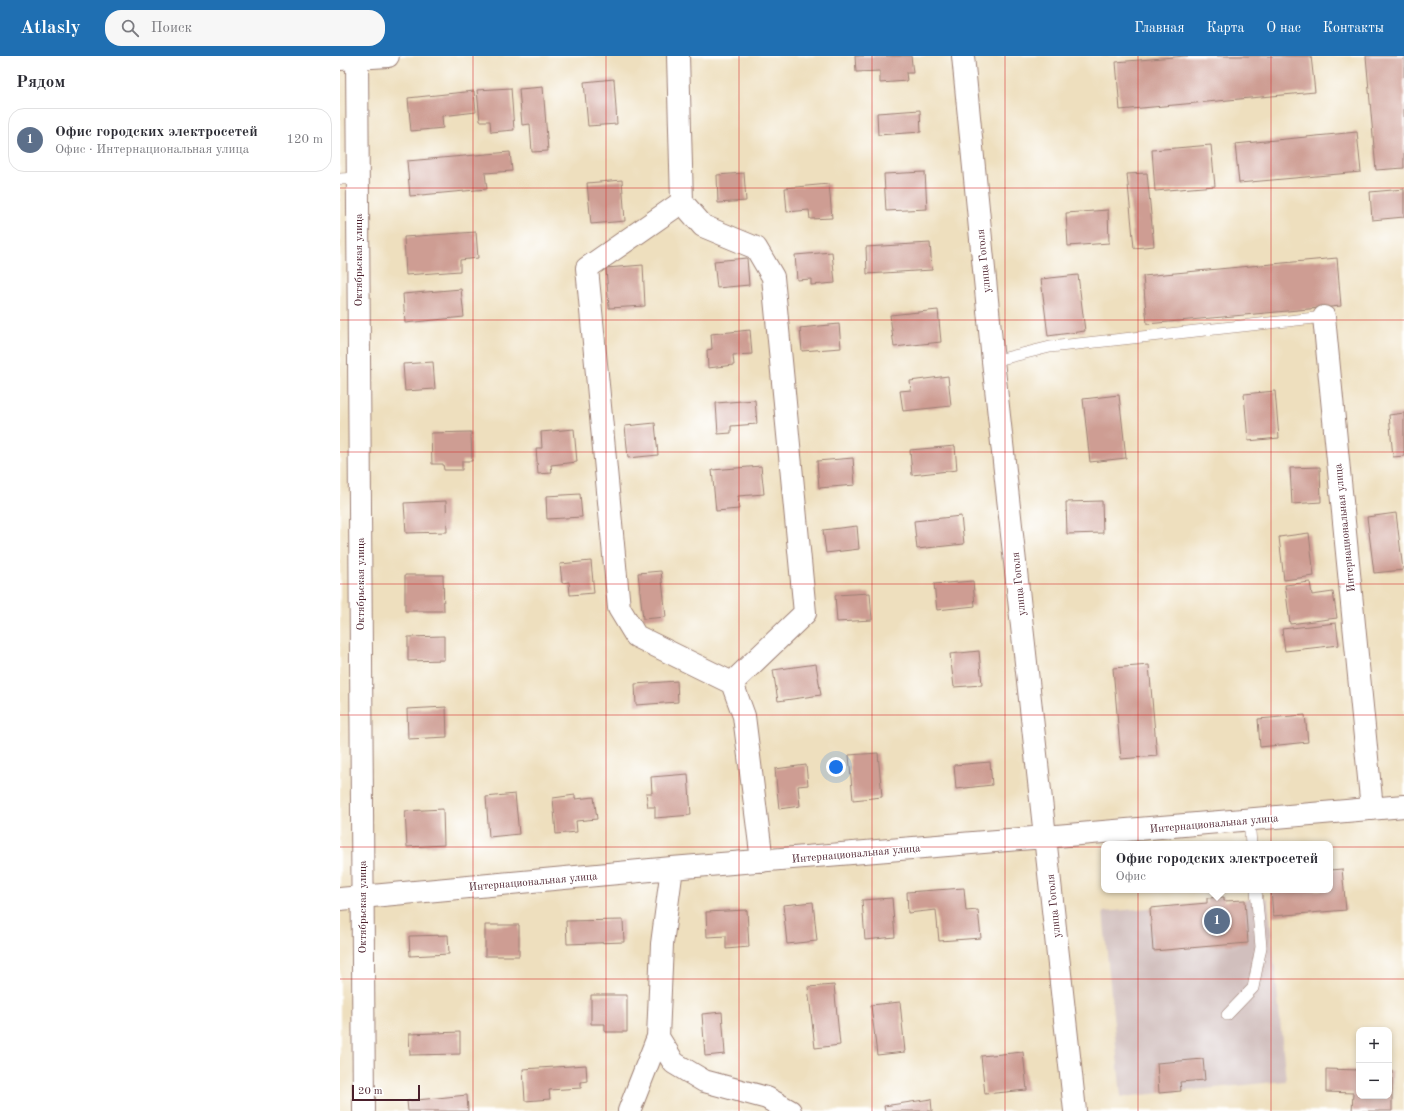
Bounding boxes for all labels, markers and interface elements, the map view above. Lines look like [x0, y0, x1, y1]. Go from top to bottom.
search box [105, 10, 385, 46]
icon: search [119, 17, 141, 39]
text: Atlasly [20, 19, 81, 38]
text: Поиск [151, 21, 192, 36]
text: Главная [1134, 21, 1184, 35]
text: Карта [1206, 21, 1244, 35]
text: О нас [1266, 21, 1301, 35]
text: Контакты [1323, 21, 1384, 35]
text: Рядом [16, 74, 65, 91]
text: Офис городских электросетей [55, 125, 258, 140]
text: 1 [26, 133, 34, 146]
text: 120 m [286, 133, 323, 146]
text: Офис · Интернациональная улица [55, 143, 249, 156]
street label: Октябрьская улица [354, 213, 365, 307]
street label: улица Гоголя [976, 228, 993, 293]
street label: Интернациональная улица [1333, 462, 1358, 593]
street label: Октябрьская улица [356, 537, 367, 631]
street label: улица Гоголя [1011, 551, 1028, 616]
your location [826, 757, 846, 777]
street label: Интернациональная улица [1149, 813, 1280, 836]
popup [1101, 841, 1333, 893]
street label: Интернациональная улица [791, 843, 922, 866]
text: Офис городских электросетей [1116, 852, 1318, 867]
street label: Октябрьская улица [358, 860, 369, 954]
text: Офис [1116, 870, 1146, 883]
street label: Интернациональная улица [468, 871, 599, 894]
street label: улица Гоголя [1046, 873, 1063, 938]
pin: 1 [1204, 906, 1230, 936]
map controls [1356, 1027, 1392, 1099]
button: + [1356, 1027, 1392, 1063]
button: − [1356, 1063, 1392, 1099]
scale bar [352, 1083, 420, 1102]
text: 20 m [358, 1086, 383, 1097]

